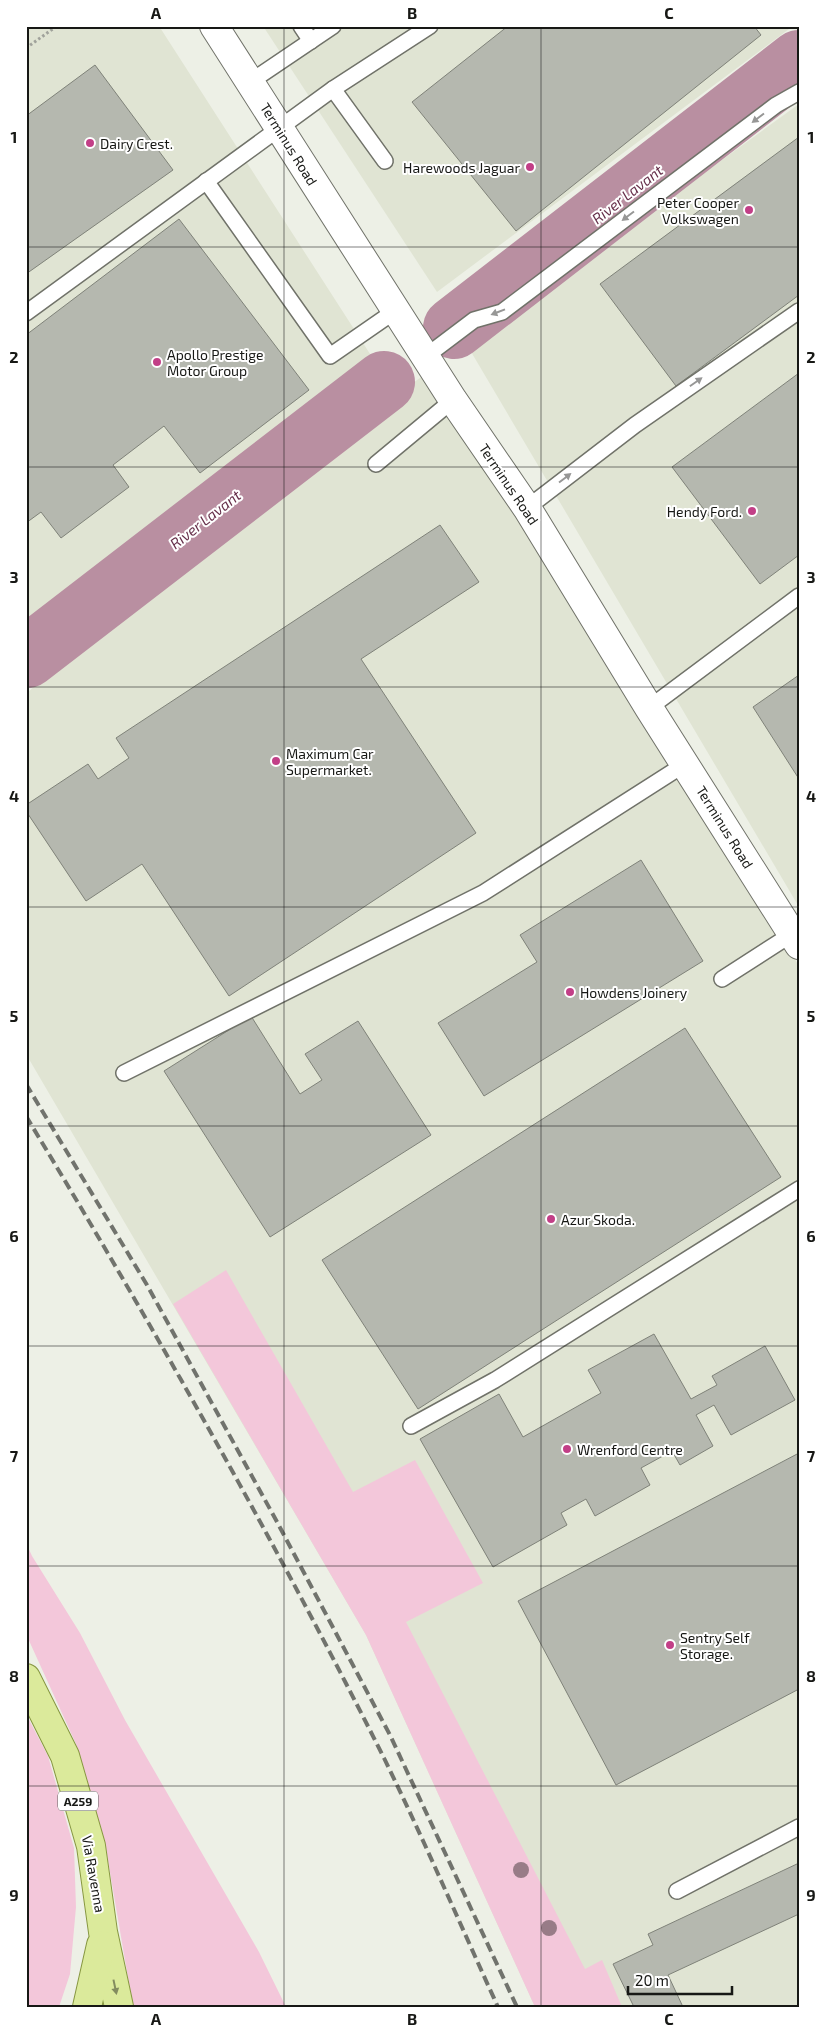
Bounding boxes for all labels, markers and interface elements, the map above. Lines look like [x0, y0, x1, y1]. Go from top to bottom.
text: A [151, 3, 162, 22]
text: B [407, 3, 417, 22]
text: C [664, 3, 674, 22]
street label: Terminus Road [257, 100, 321, 188]
one-way arrow [752, 113, 765, 124]
text: 1 [11, 127, 17, 146]
text: 1 [808, 127, 814, 146]
place label: Dairy Crest. [100, 135, 173, 152]
marker: Dairy Crest. [84, 137, 96, 149]
place label: Harewoods Jaguar [403, 159, 520, 176]
marker: Harewoods Jaguar [524, 161, 536, 173]
water label: River Lavant [588, 161, 666, 227]
place label: Peter Cooper Volkswagen [657, 194, 739, 227]
marker: Peter Cooper Volkswagen [743, 204, 755, 216]
one-way arrow [622, 211, 635, 222]
one-way arrow [490, 308, 505, 316]
place label: Apollo Prestige Motor Group [167, 346, 264, 379]
text: 2 [9, 347, 19, 366]
text: 2 [806, 347, 816, 366]
marker: Apollo Prestige Motor Group [151, 356, 163, 368]
one-way arrow [690, 377, 703, 387]
street label: Terminus Road [476, 440, 542, 528]
one-way arrow [558, 473, 572, 483]
water label: River Lavant [166, 486, 244, 552]
place label: Hendy Ford. [667, 503, 742, 520]
marker: Hendy Ford. [746, 505, 758, 517]
text: 3 [9, 567, 19, 586]
text: 3 [806, 567, 816, 586]
place label: Maximum Car Supermarket. [286, 745, 374, 778]
marker: Maximum Car Supermarket. [270, 755, 282, 767]
street label: Terminus Road [693, 783, 757, 871]
text: 4 [9, 786, 19, 805]
text: 4 [806, 786, 816, 805]
place label: Howdens Joinery [580, 984, 688, 1001]
marker: Howdens Joinery [564, 986, 576, 998]
text: 5 [10, 1006, 19, 1025]
text: 5 [807, 1006, 816, 1025]
place label: Azur Skoda. [561, 1211, 635, 1228]
marker: Azur Skoda. [545, 1213, 557, 1225]
text: 6 [9, 1226, 19, 1245]
text: 6 [806, 1226, 816, 1245]
place label: Wrenford Centre [577, 1441, 683, 1458]
marker: Wrenford Centre [561, 1443, 573, 1455]
text: 7 [10, 1446, 19, 1465]
text: 7 [807, 1446, 816, 1465]
place label: Sentry Self Storage. [680, 1629, 750, 1662]
marker: Sentry Self Storage. [664, 1639, 676, 1651]
text: 8 [9, 1666, 19, 1685]
text: 8 [806, 1666, 816, 1685]
road number: A259 [58, 1792, 98, 1810]
street label: Via Ravenna [79, 1834, 109, 1914]
text: 9 [9, 1885, 19, 1904]
text: 9 [806, 1885, 816, 1904]
scale bar [628, 1963, 731, 1995]
text: 20 m [635, 1971, 669, 1989]
one-way arrow [111, 1979, 119, 1995]
text: A [151, 2009, 162, 2028]
text: B [407, 2009, 417, 2028]
text: C [664, 2009, 674, 2028]

